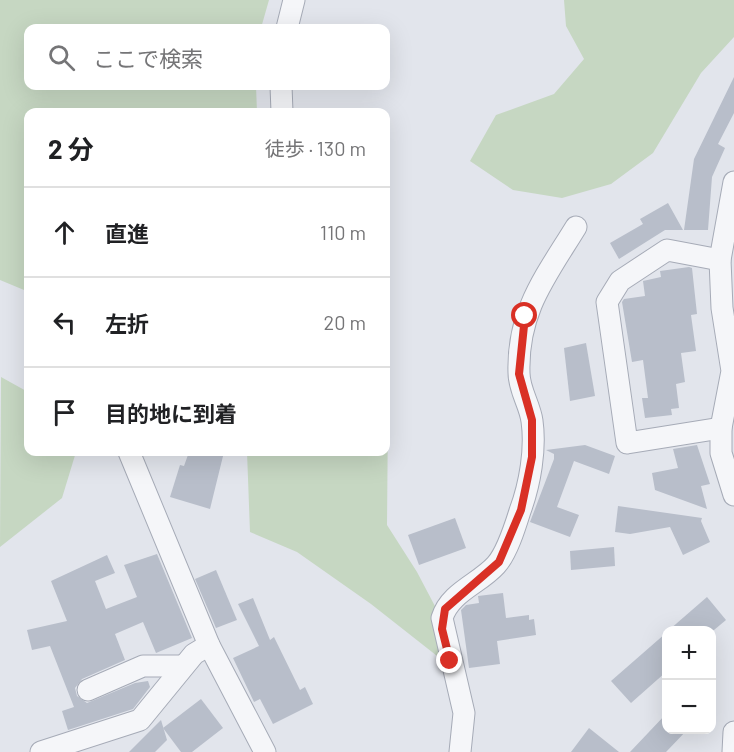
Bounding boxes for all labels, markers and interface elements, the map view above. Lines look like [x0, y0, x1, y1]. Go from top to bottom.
search box [24, 24, 390, 90]
icon: search [45, 41, 78, 74]
text: ここで検索 [93, 45, 203, 71]
text: 2 分 [48, 133, 94, 164]
text: 徒歩 · 130 m [265, 136, 366, 160]
icon: ahead [48, 216, 81, 249]
text: 直進 [105, 220, 149, 246]
text: 110 m [320, 220, 366, 244]
route start [511, 302, 537, 328]
icon: left [48, 306, 81, 339]
text: 左折 [105, 310, 149, 336]
text: 20 m [323, 310, 366, 334]
icon: arrive [48, 396, 81, 429]
text: 目的地に到着 [105, 400, 237, 426]
map controls [662, 626, 716, 734]
button: + [662, 626, 716, 680]
route end [436, 647, 462, 673]
button: − [662, 680, 716, 734]

